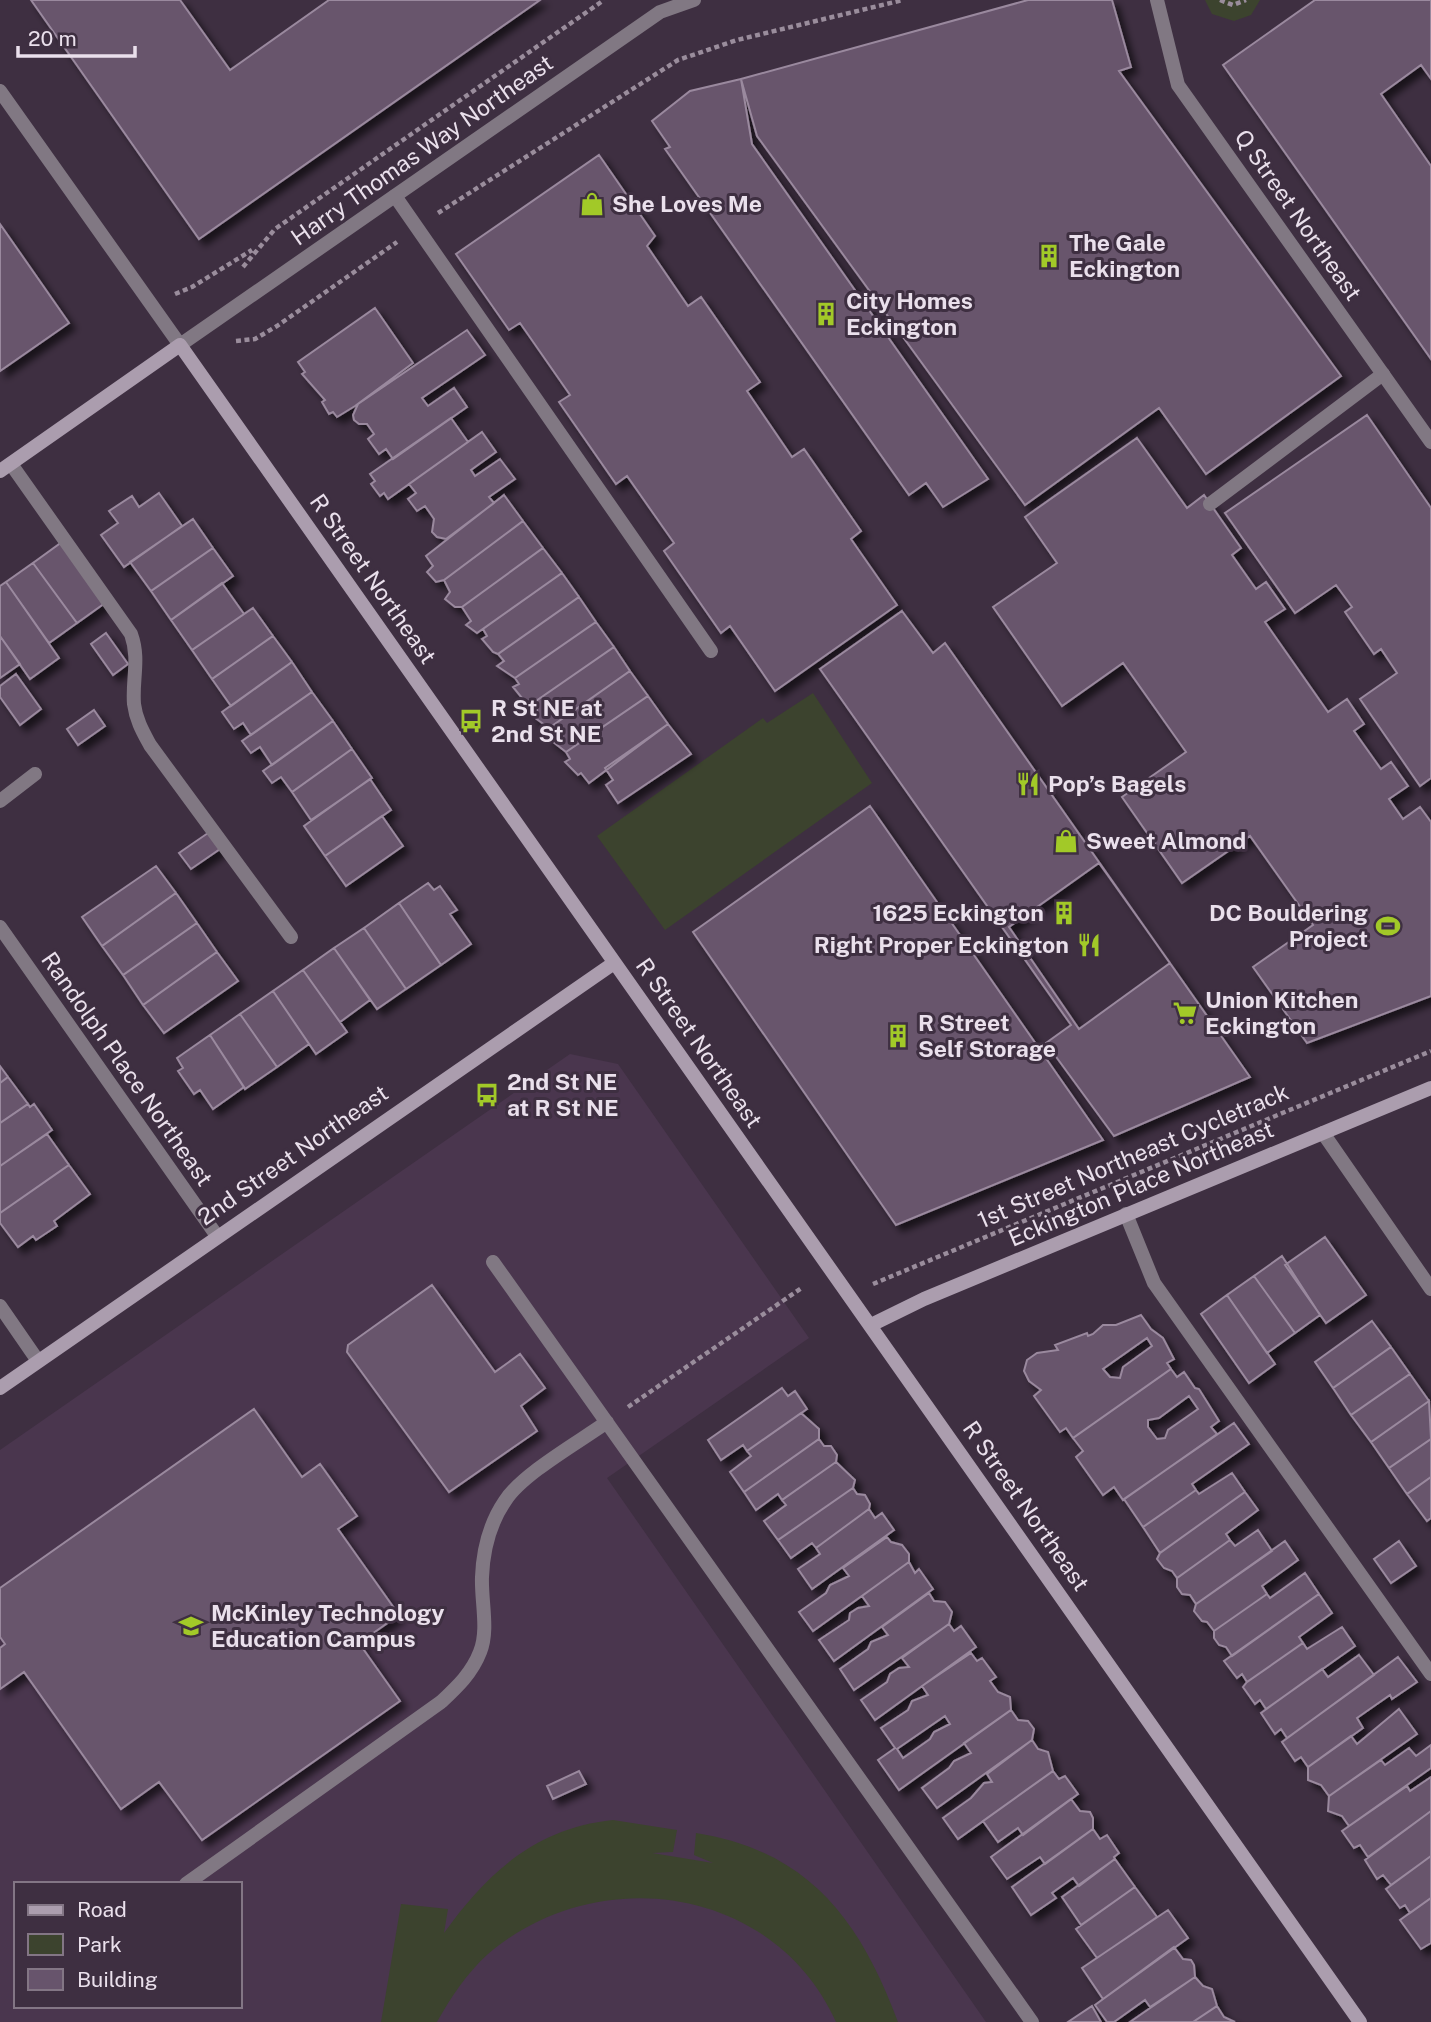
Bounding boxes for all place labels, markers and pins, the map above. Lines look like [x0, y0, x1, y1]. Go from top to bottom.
shop icon: She Loves Me [578, 190, 606, 218]
place label: She Loves Me [612, 190, 762, 217]
place label: The Gale Eckington [1069, 229, 1180, 282]
building icon: The Gale Eckington [1035, 242, 1063, 270]
place label: City Homes Eckington [846, 287, 973, 340]
building icon: City Homes Eckington [812, 300, 840, 328]
place label: R St NE at 2nd St NE [491, 694, 603, 747]
bus stop icon: R St NE at 2nd St NE [457, 707, 485, 735]
restaurant icon: Pop’s Bagels [1014, 770, 1042, 798]
place label: Pop’s Bagels [1048, 770, 1186, 797]
shop icon: Sweet Almond [1052, 827, 1080, 855]
place label: Sweet Almond [1086, 827, 1246, 854]
place label: 1625 Eckington [873, 899, 1044, 926]
building icon: 1625 Eckington [1050, 899, 1078, 927]
place label: DC Bouldering Project [1209, 899, 1368, 952]
sports icon: DC Bouldering Project [1374, 912, 1402, 940]
place label: Right Proper Eckington [814, 931, 1069, 958]
restaurant icon: Right Proper Eckington [1075, 931, 1103, 959]
place label: Union Kitchen Eckington [1205, 986, 1358, 1039]
supermarket icon: Union Kitchen Eckington [1171, 999, 1199, 1027]
place label: R Street Self Storage [918, 1009, 1056, 1062]
building icon: R Street Self Storage [884, 1022, 912, 1050]
place label: 2nd St NE at R St NE [507, 1068, 619, 1121]
bus stop icon: 2nd St NE at R St NE [473, 1081, 501, 1109]
place label: McKinley Technology Education Campus [211, 1599, 445, 1652]
school or university icon: McKinley Technology Education Campus [177, 1612, 205, 1640]

